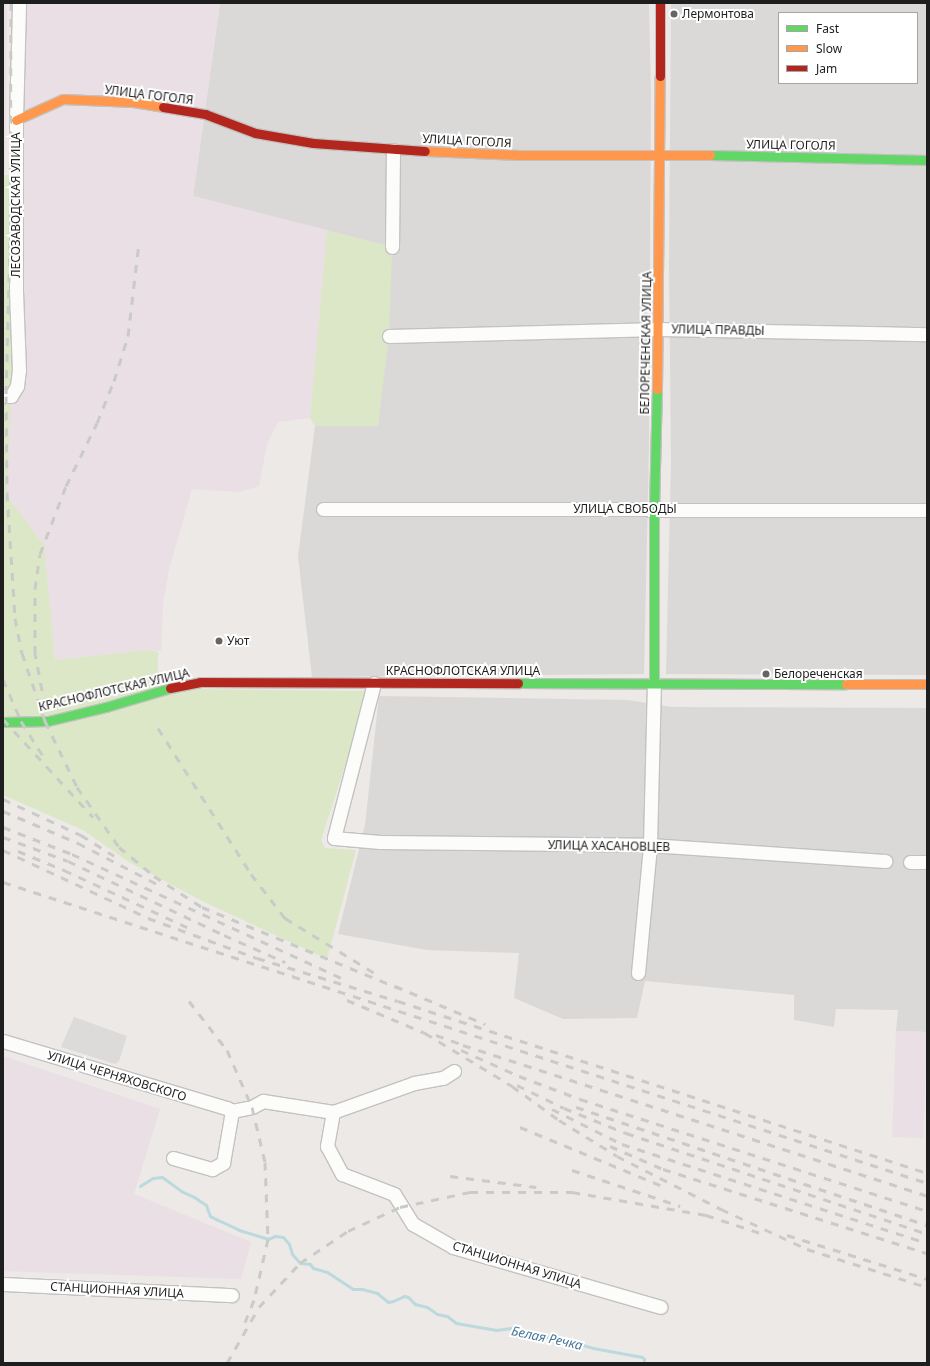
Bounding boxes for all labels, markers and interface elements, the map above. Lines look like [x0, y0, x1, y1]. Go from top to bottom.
place label: Лермонтова [682, 7, 754, 21]
marker: Лермонтова [669, 9, 679, 19]
legend [778, 12, 918, 84]
text: Fast [816, 20, 839, 37]
text: Slow [816, 40, 842, 57]
text: Jam [816, 60, 837, 77]
street label: УЛИЦА ГОГОЛЯ [104, 82, 194, 108]
street label: УЛИЦА ГОГОЛЯ [422, 131, 512, 151]
street label: ЛЕСОЗАВОДСКАЯ УЛИЦА [9, 132, 23, 278]
street label: УЛИЦА ГОГОЛЯ [746, 137, 836, 153]
street label: БЕЛОРЕЧЕНСКАЯ УЛИЦА [638, 271, 654, 415]
street label: УЛИЦА ПРАВДЫ [671, 322, 765, 338]
street label: УЛИЦА СВОБОДЫ [573, 502, 677, 516]
place label: Уют [227, 634, 249, 648]
marker: Уют [214, 636, 224, 646]
street label: КРАСНОФЛОТСКАЯ УЛИЦА [386, 664, 540, 678]
street label: КРАСНОФЛОТСКАЯ УЛИЦА [37, 666, 191, 714]
place label: Белореченская [774, 667, 863, 681]
marker: Белореченская [761, 669, 771, 679]
street label: УЛИЦА ХАСАНОВЦЕВ [548, 838, 670, 854]
street label: УЛИЦА ЧЕРНЯХОВСКОГО [46, 1048, 188, 1104]
street label: СТАНЦИОННАЯ УЛИЦА [451, 1239, 583, 1291]
street label: СТАНЦИОННАЯ УЛИЦА [50, 1279, 184, 1301]
water label: Белая Речка [510, 1323, 584, 1353]

